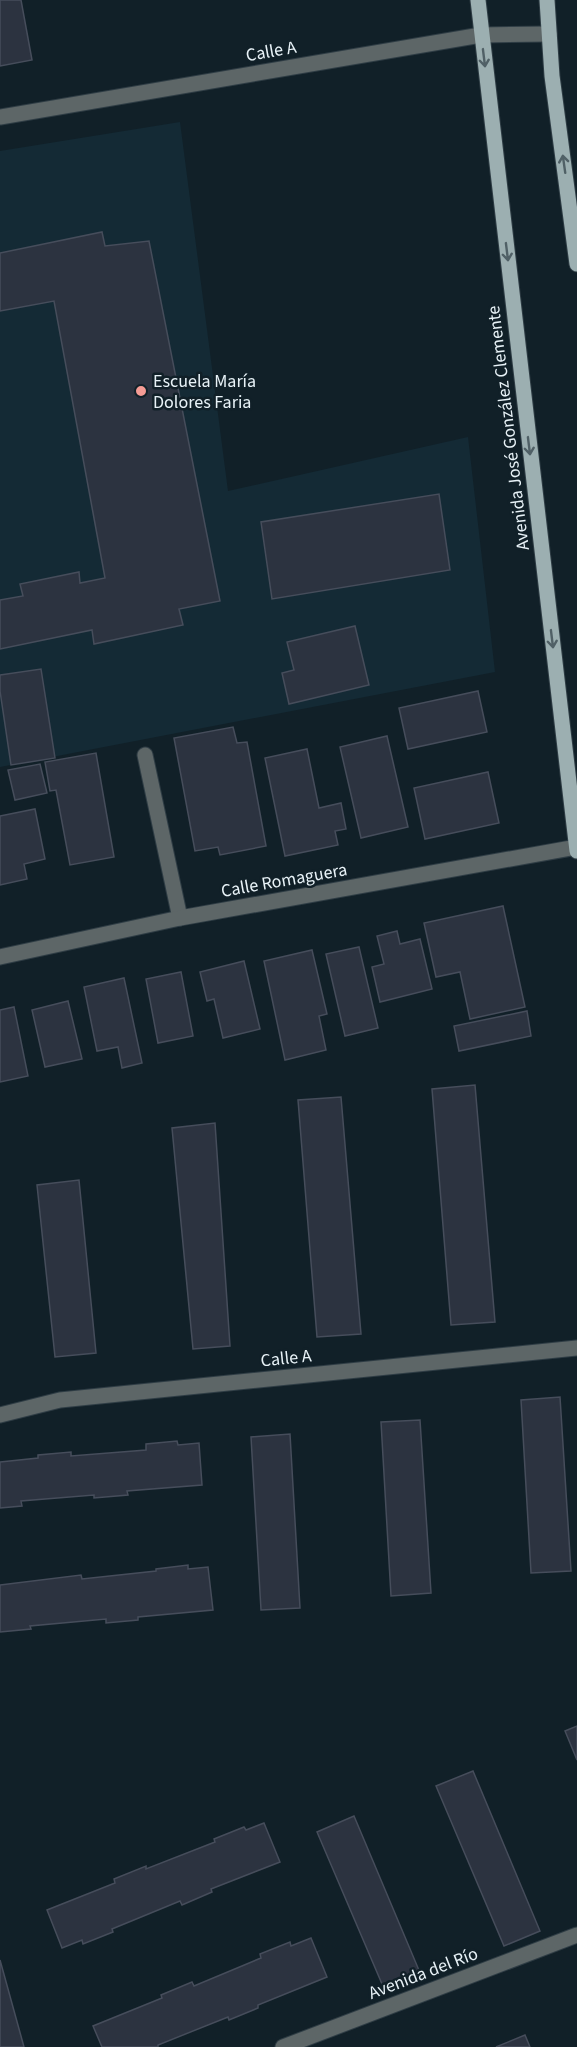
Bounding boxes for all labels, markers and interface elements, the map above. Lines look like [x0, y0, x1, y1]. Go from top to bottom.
street label: Calle A [244, 35, 299, 68]
one-way arrow [479, 48, 490, 68]
one-way arrow [558, 155, 569, 174]
one-way arrow [502, 241, 513, 261]
street label: Avenida José González Clemente [481, 304, 536, 552]
place label: Escuela María Dolores Faria [153, 369, 256, 415]
marker: Escuela María Dolores Faria [134, 384, 148, 398]
one-way arrow [524, 435, 535, 455]
one-way arrow [547, 629, 558, 649]
street label: Calle Romaguera [219, 857, 349, 904]
street label: Calle A [259, 1343, 313, 1374]
street label: Avenida del Río [365, 1941, 482, 2006]

